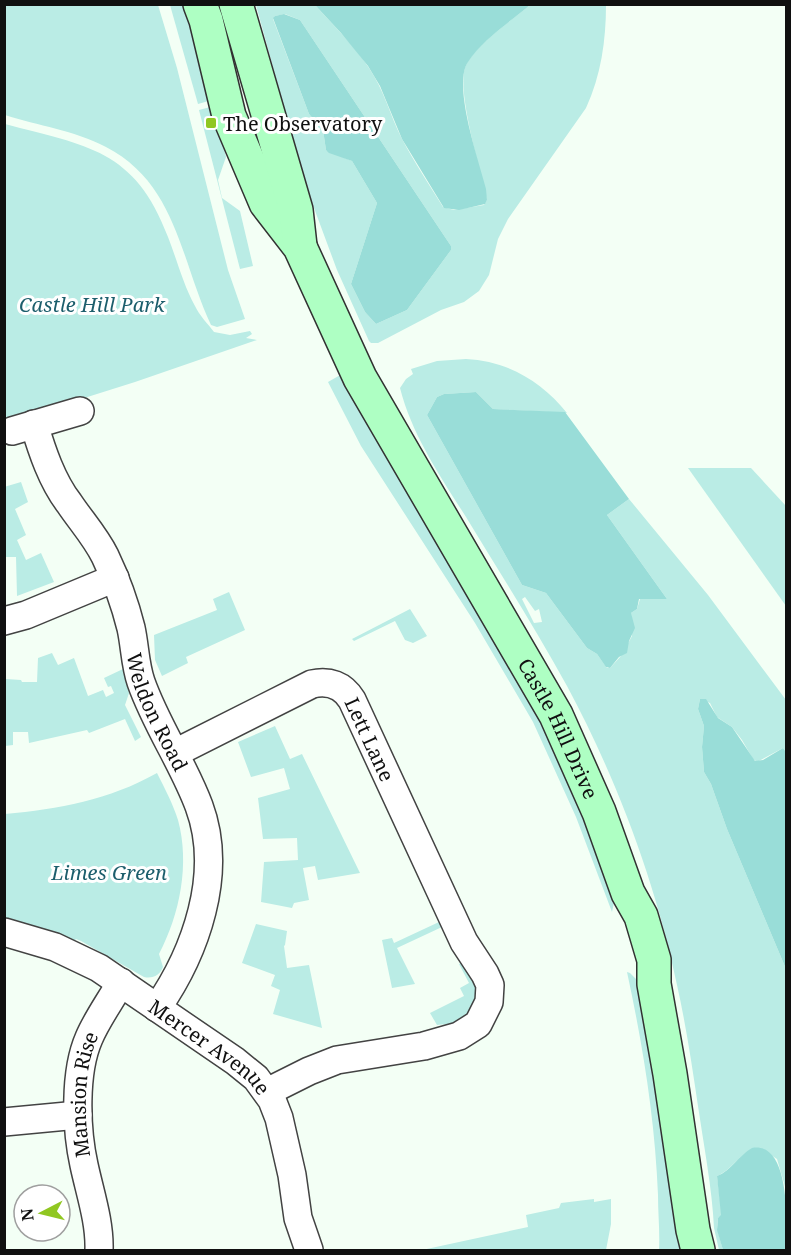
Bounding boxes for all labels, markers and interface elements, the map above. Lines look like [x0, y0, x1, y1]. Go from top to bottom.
place label: The Observatory [223, 110, 383, 137]
marker: The Observatory [204, 116, 218, 130]
park label: Castle Hill Park [19, 291, 166, 318]
street label: Weldon Road [121, 651, 195, 775]
street label: Castle Hill Drive [512, 653, 605, 803]
street label: Lett Lane [339, 693, 401, 786]
park label: Limes Green [50, 859, 167, 886]
street label: Mercer Avenue [144, 993, 277, 1100]
street label: Mansion Rise [64, 1027, 104, 1159]
north arrow [12, 1183, 72, 1243]
text: N [15, 1207, 39, 1222]

